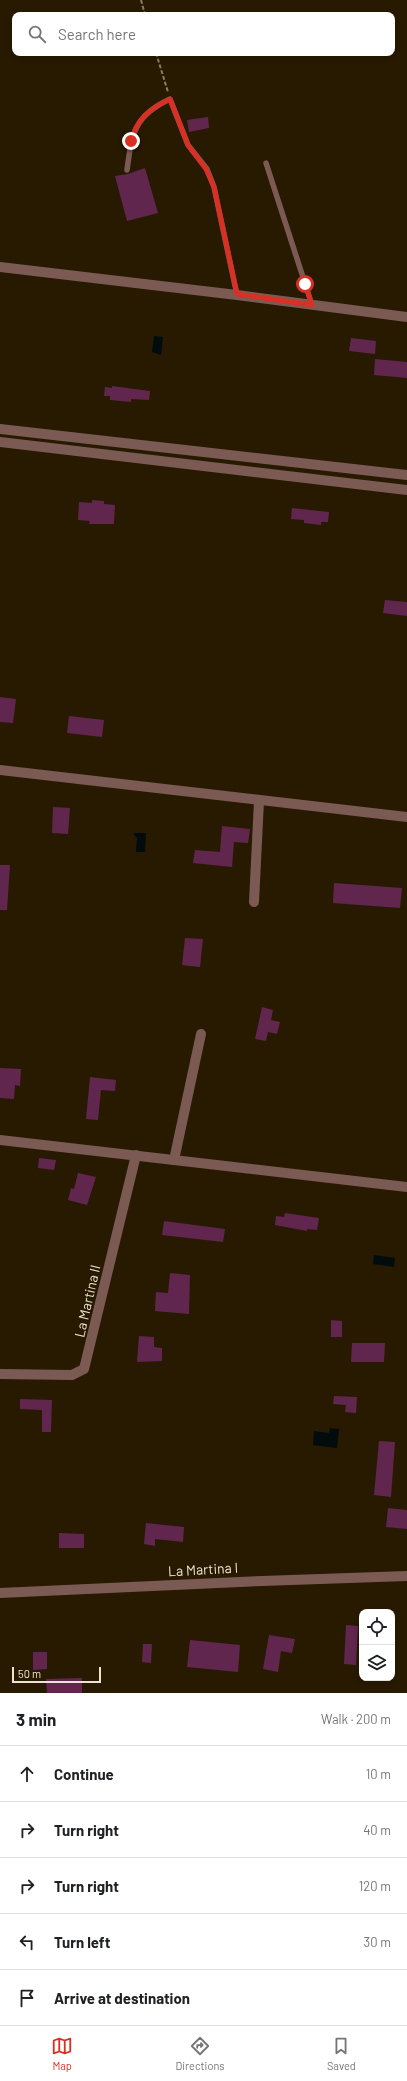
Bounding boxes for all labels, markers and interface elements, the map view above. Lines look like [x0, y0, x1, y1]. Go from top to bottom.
search box [12, 12, 395, 56]
icon: search [26, 23, 48, 45]
text: Search here [58, 25, 136, 43]
route end [122, 132, 140, 150]
route start [296, 275, 314, 293]
street label: La Martina II [70, 1263, 104, 1339]
street label: La Martina I [168, 1559, 238, 1579]
map controls [359, 1609, 395, 1681]
button: locate [359, 1609, 395, 1645]
button: layers [359, 1645, 395, 1681]
scale bar [12, 1665, 101, 1684]
text: 50 m [18, 1667, 41, 1680]
text: 3 min [16, 1709, 56, 1729]
text: Walk · 200 m [321, 1711, 391, 1727]
icon: ahead [16, 1763, 38, 1785]
text: Continue [54, 1765, 114, 1783]
text: 10 m [366, 1766, 391, 1782]
icon: right [16, 1819, 38, 1841]
text: Turn right [54, 1821, 119, 1839]
text: 40 m [363, 1822, 391, 1838]
icon: right [16, 1875, 38, 1897]
text: Turn right [54, 1877, 119, 1895]
text: 120 m [359, 1878, 391, 1894]
icon: left [16, 1931, 38, 1953]
text: Turn left [54, 1933, 110, 1951]
text: 30 m [364, 1934, 391, 1950]
icon: arrive [16, 1987, 38, 2009]
text: Arrive at destination [54, 1989, 190, 2007]
tab: Map [51, 2035, 73, 2072]
tab: Directions [175, 2035, 225, 2072]
tab: Saved [327, 2035, 356, 2072]

